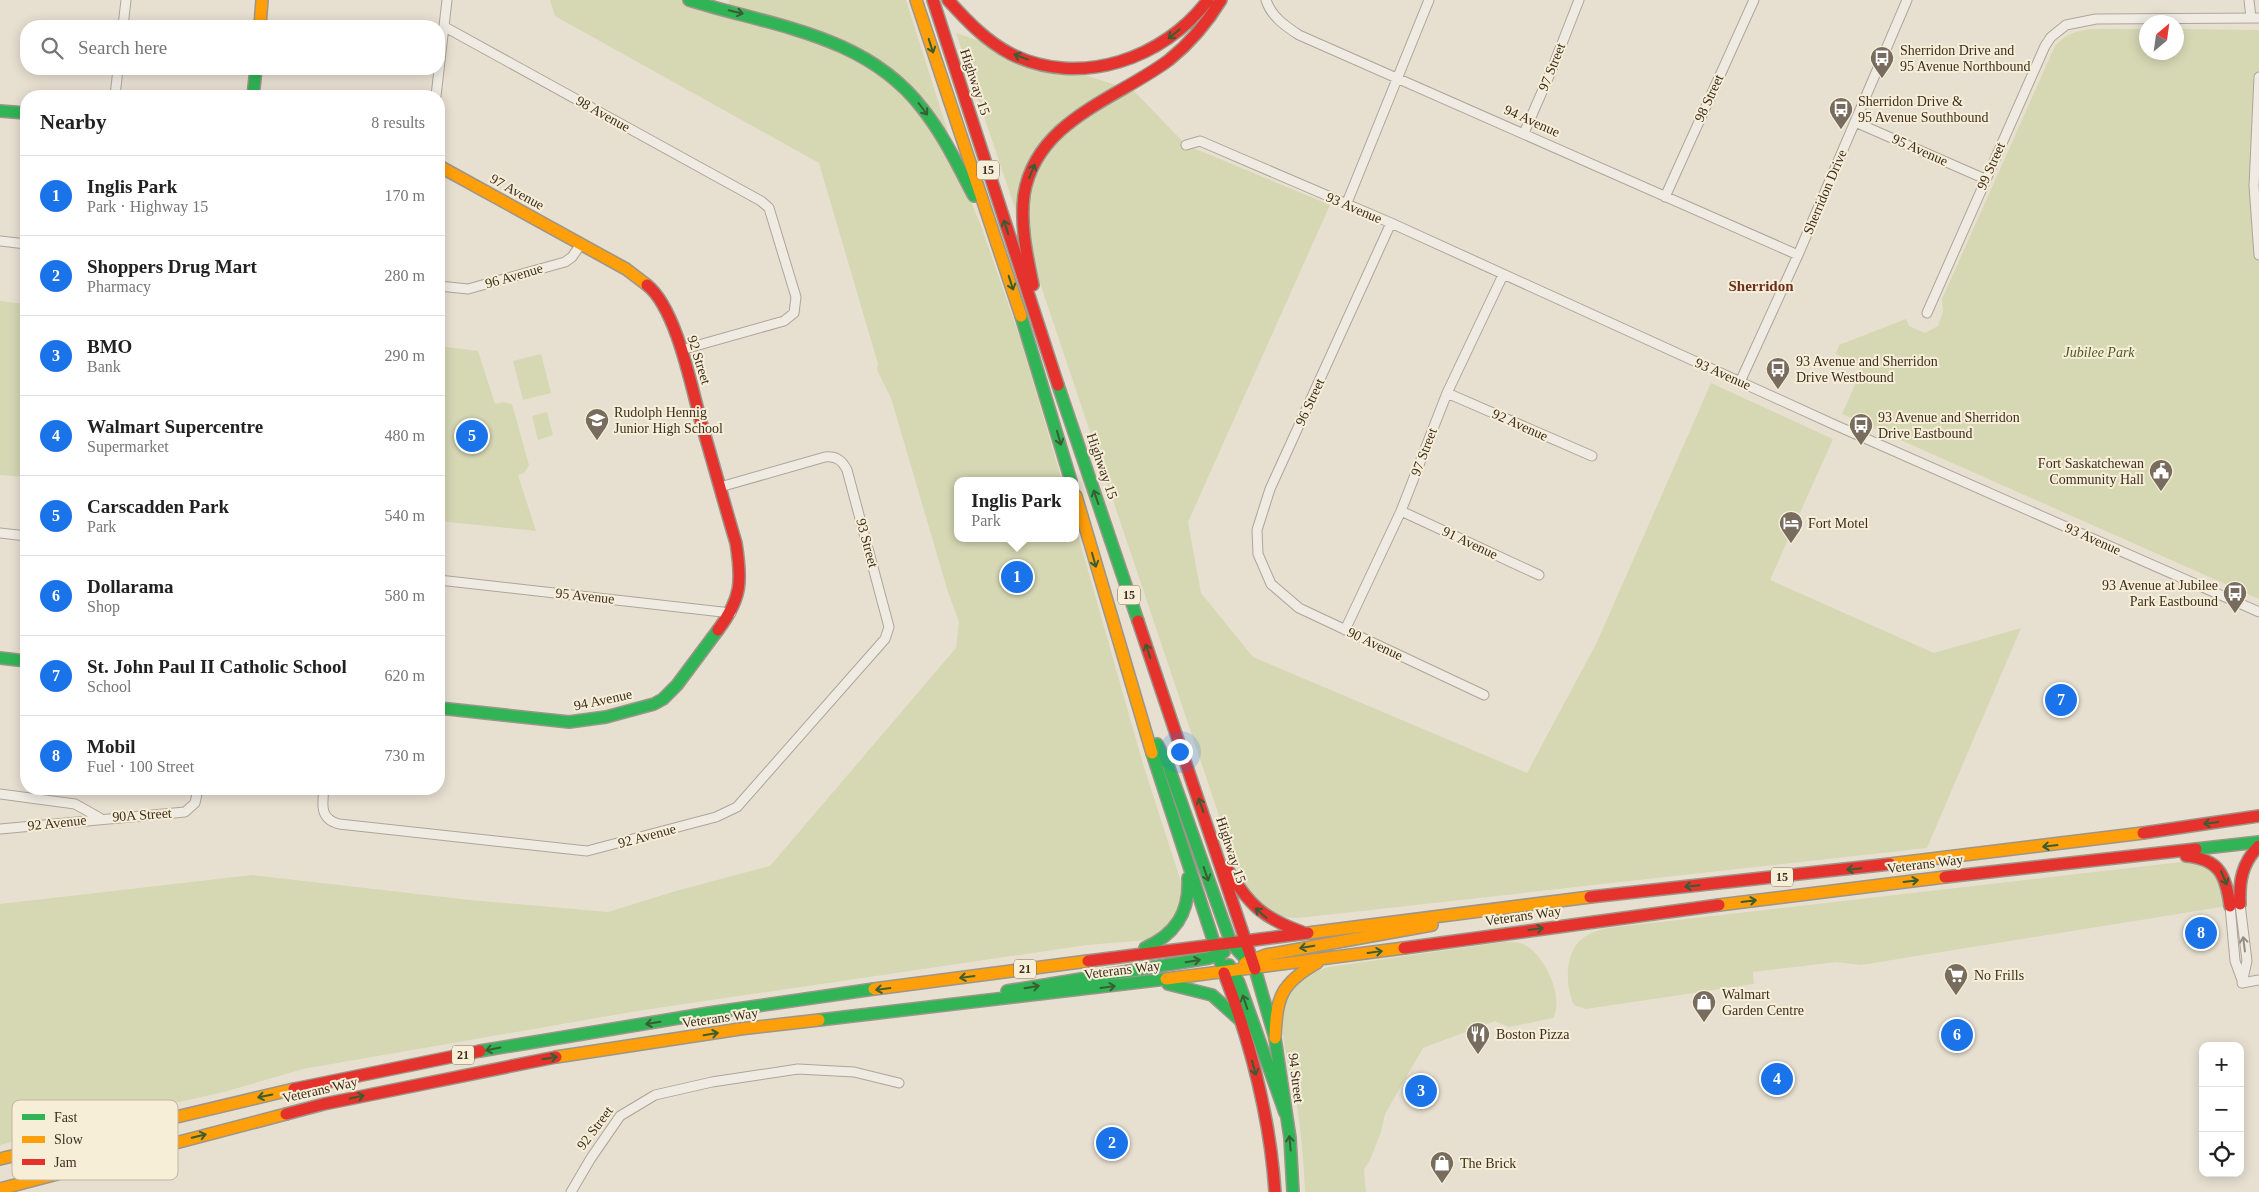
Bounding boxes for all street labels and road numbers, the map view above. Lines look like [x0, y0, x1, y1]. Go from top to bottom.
street label: 97 Street [1536, 41, 1568, 93]
street label: Highway 15 [957, 47, 993, 117]
street label: 98 Street [1692, 72, 1726, 124]
street label: 98 Avenue [573, 93, 633, 135]
street label: 94 Avenue [1502, 102, 1562, 140]
street label: 95 Avenue [1890, 131, 1950, 169]
street label: 99 Street [1974, 140, 2008, 192]
street label: Sherridon Drive [1800, 147, 1850, 237]
road number: 15 [977, 160, 999, 180]
street label: 97 Avenue [487, 171, 547, 213]
street label: 93 Avenue [1324, 190, 1384, 226]
street label: 96 Avenue [483, 261, 545, 291]
street label: 92 Street [684, 334, 714, 386]
street label: 93 Avenue [1693, 355, 1753, 393]
street label: 96 Street [1293, 376, 1327, 428]
street label: 92 Avenue [1490, 406, 1550, 444]
street label: 97 Street [1408, 426, 1440, 478]
street label: Highway 15 [1084, 431, 1120, 501]
street label: 93 Street [853, 517, 881, 569]
street label: 93 Avenue [2063, 520, 2123, 558]
street label: 91 Avenue [1440, 524, 1500, 562]
street label: 95 Avenue [555, 585, 615, 607]
road number: 15 [1118, 586, 1140, 604]
street label: 90 Avenue [1345, 625, 1405, 663]
street label: 94 Avenue [572, 687, 634, 713]
street label: 90A Street [112, 805, 172, 825]
street label: 92 Avenue [27, 812, 87, 834]
street label: Highway 15 [1213, 815, 1249, 885]
street label: 92 Avenue [616, 821, 678, 851]
street label: Veterans Way [1886, 852, 1964, 876]
road number: 15 [1771, 868, 1793, 886]
street label: Veterans Way [1484, 903, 1562, 929]
street label: Veterans Way [1083, 958, 1161, 982]
road number: 21 [1014, 960, 1036, 979]
street label: Veterans Way [681, 1005, 759, 1031]
road number: 21 [452, 1046, 474, 1064]
street label: 94 Street [1285, 1052, 1307, 1104]
street label: Veterans Way [281, 1074, 359, 1106]
street label: 92 Street [574, 1103, 616, 1153]

